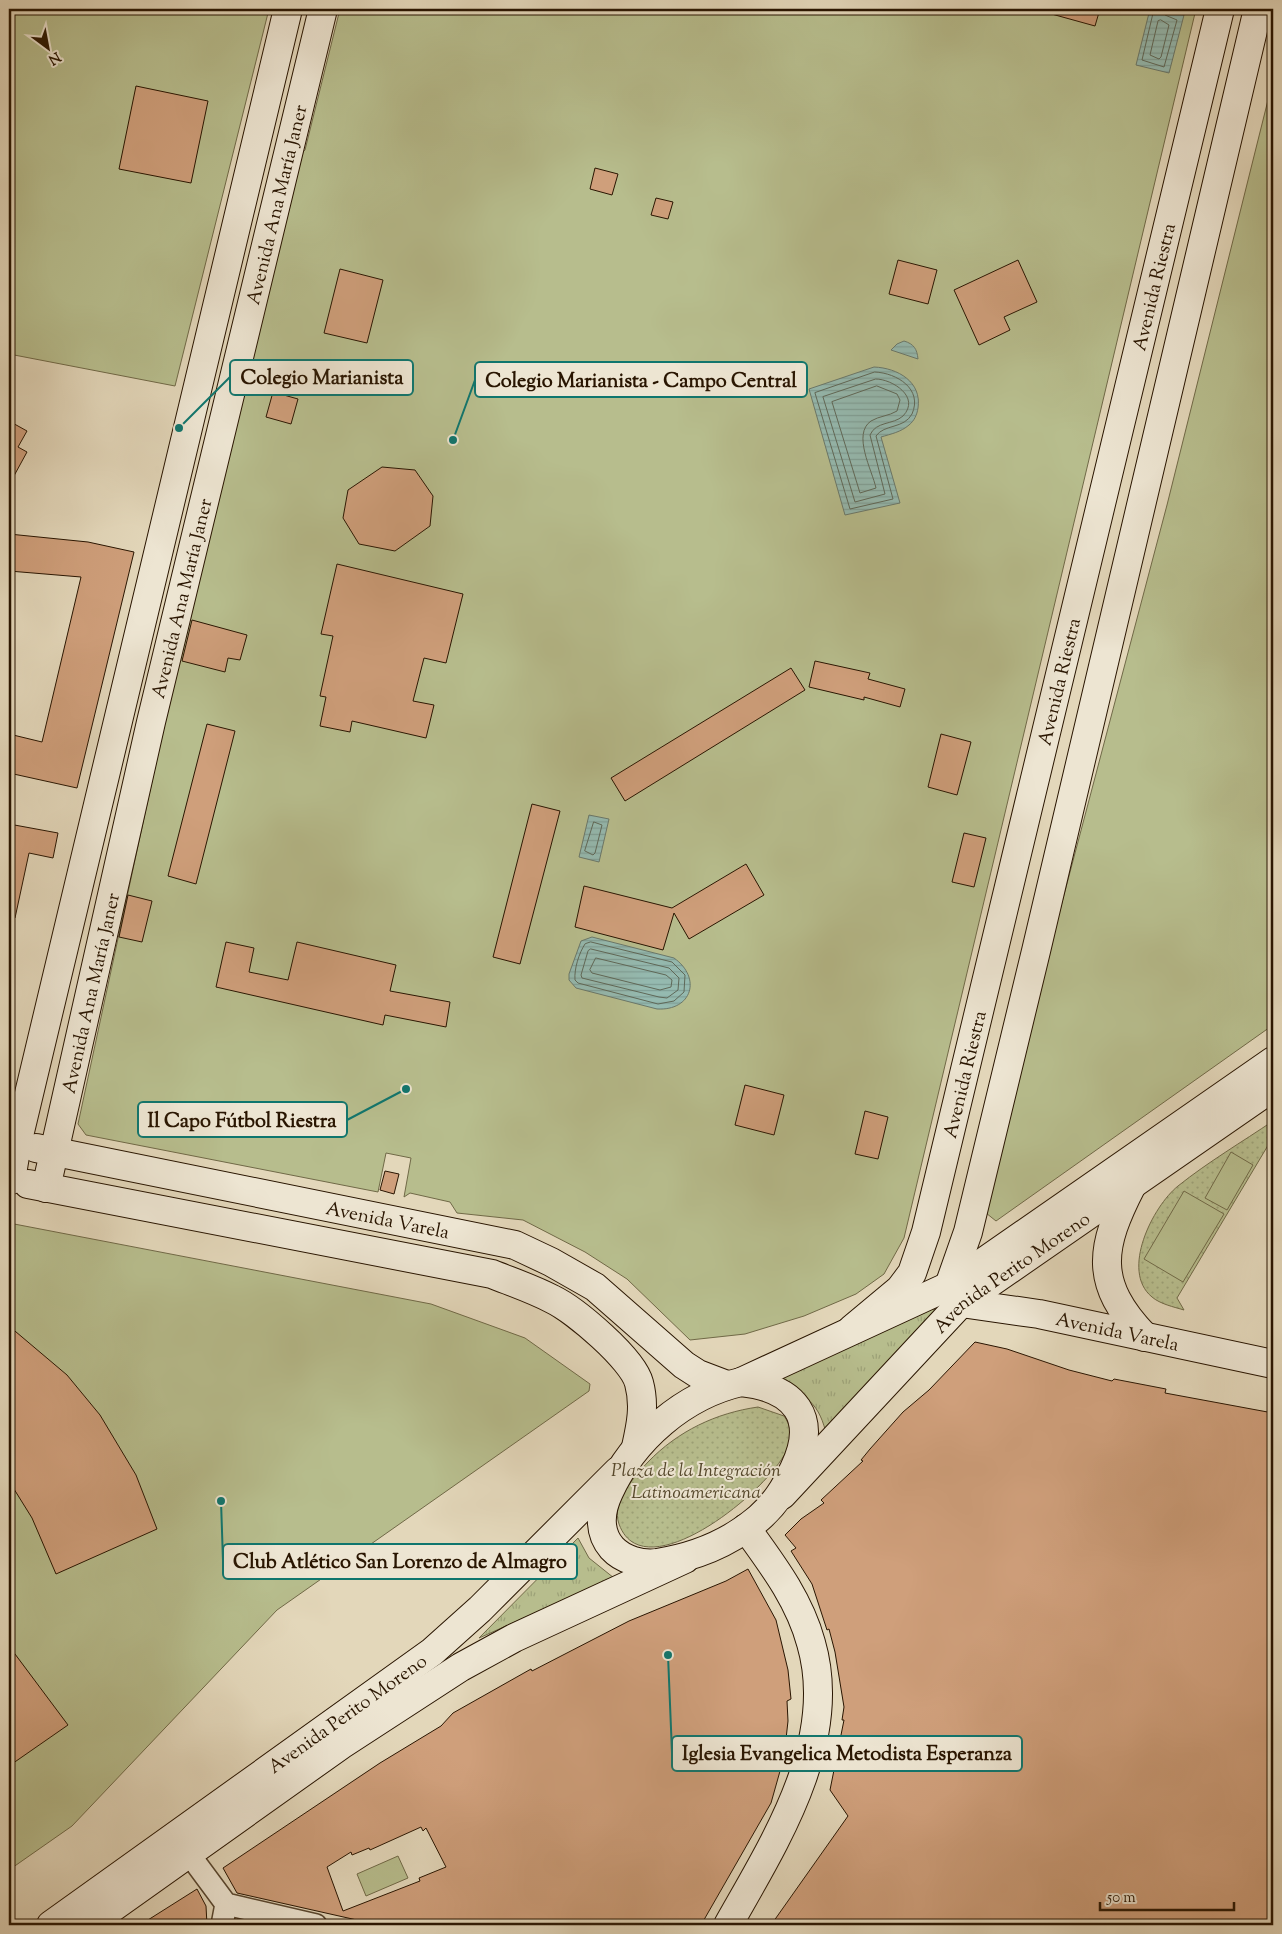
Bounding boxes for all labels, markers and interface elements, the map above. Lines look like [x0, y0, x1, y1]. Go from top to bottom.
north arrow [22, 22, 72, 72]
text: N [44, 46, 64, 69]
street label: Avenida Ana María Janer [241, 102, 315, 308]
street label: Avenida Riestra [1127, 221, 1184, 354]
callout: Colegio Marianista [230, 360, 413, 395]
callout: Colegio Marianista - Campo Central [475, 362, 807, 397]
text: Colegio Marianista [241, 365, 404, 394]
text: Colegio Marianista - Campo Central [485, 368, 797, 397]
street label: Avenida Ana María Janer [146, 496, 220, 702]
street label: Avenida Riestra [1032, 615, 1089, 749]
street label: Avenida Ana María Janer [57, 891, 128, 1096]
street label: Avenida Riestra [938, 1008, 995, 1141]
callout: Il Capo Fútbol Riestra [138, 1102, 347, 1137]
text: Il Capo Fútbol Riestra [148, 1108, 337, 1137]
street label: Avenida Varela [323, 1196, 452, 1247]
street label: Avenida Perito Moreno [928, 1207, 1096, 1341]
street label: Avenida Varela [1053, 1307, 1181, 1360]
park label: Plaza de la Integración Latinoamericana [611, 1458, 781, 1507]
callout: Club Atlético San Lorenzo de Almagro [223, 1544, 577, 1579]
text: Club Atlético San Lorenzo de Almagro [233, 1549, 567, 1578]
street label: Avenida Perito Moreno [263, 1649, 433, 1781]
callout: Iglesia Evangelica Metodista Esperanza [672, 1736, 1022, 1771]
text: Iglesia Evangelica Metodista Esperanza [682, 1741, 1013, 1770]
scale bar [1100, 1879, 1233, 1911]
text: 50 m [1106, 1888, 1136, 1909]

